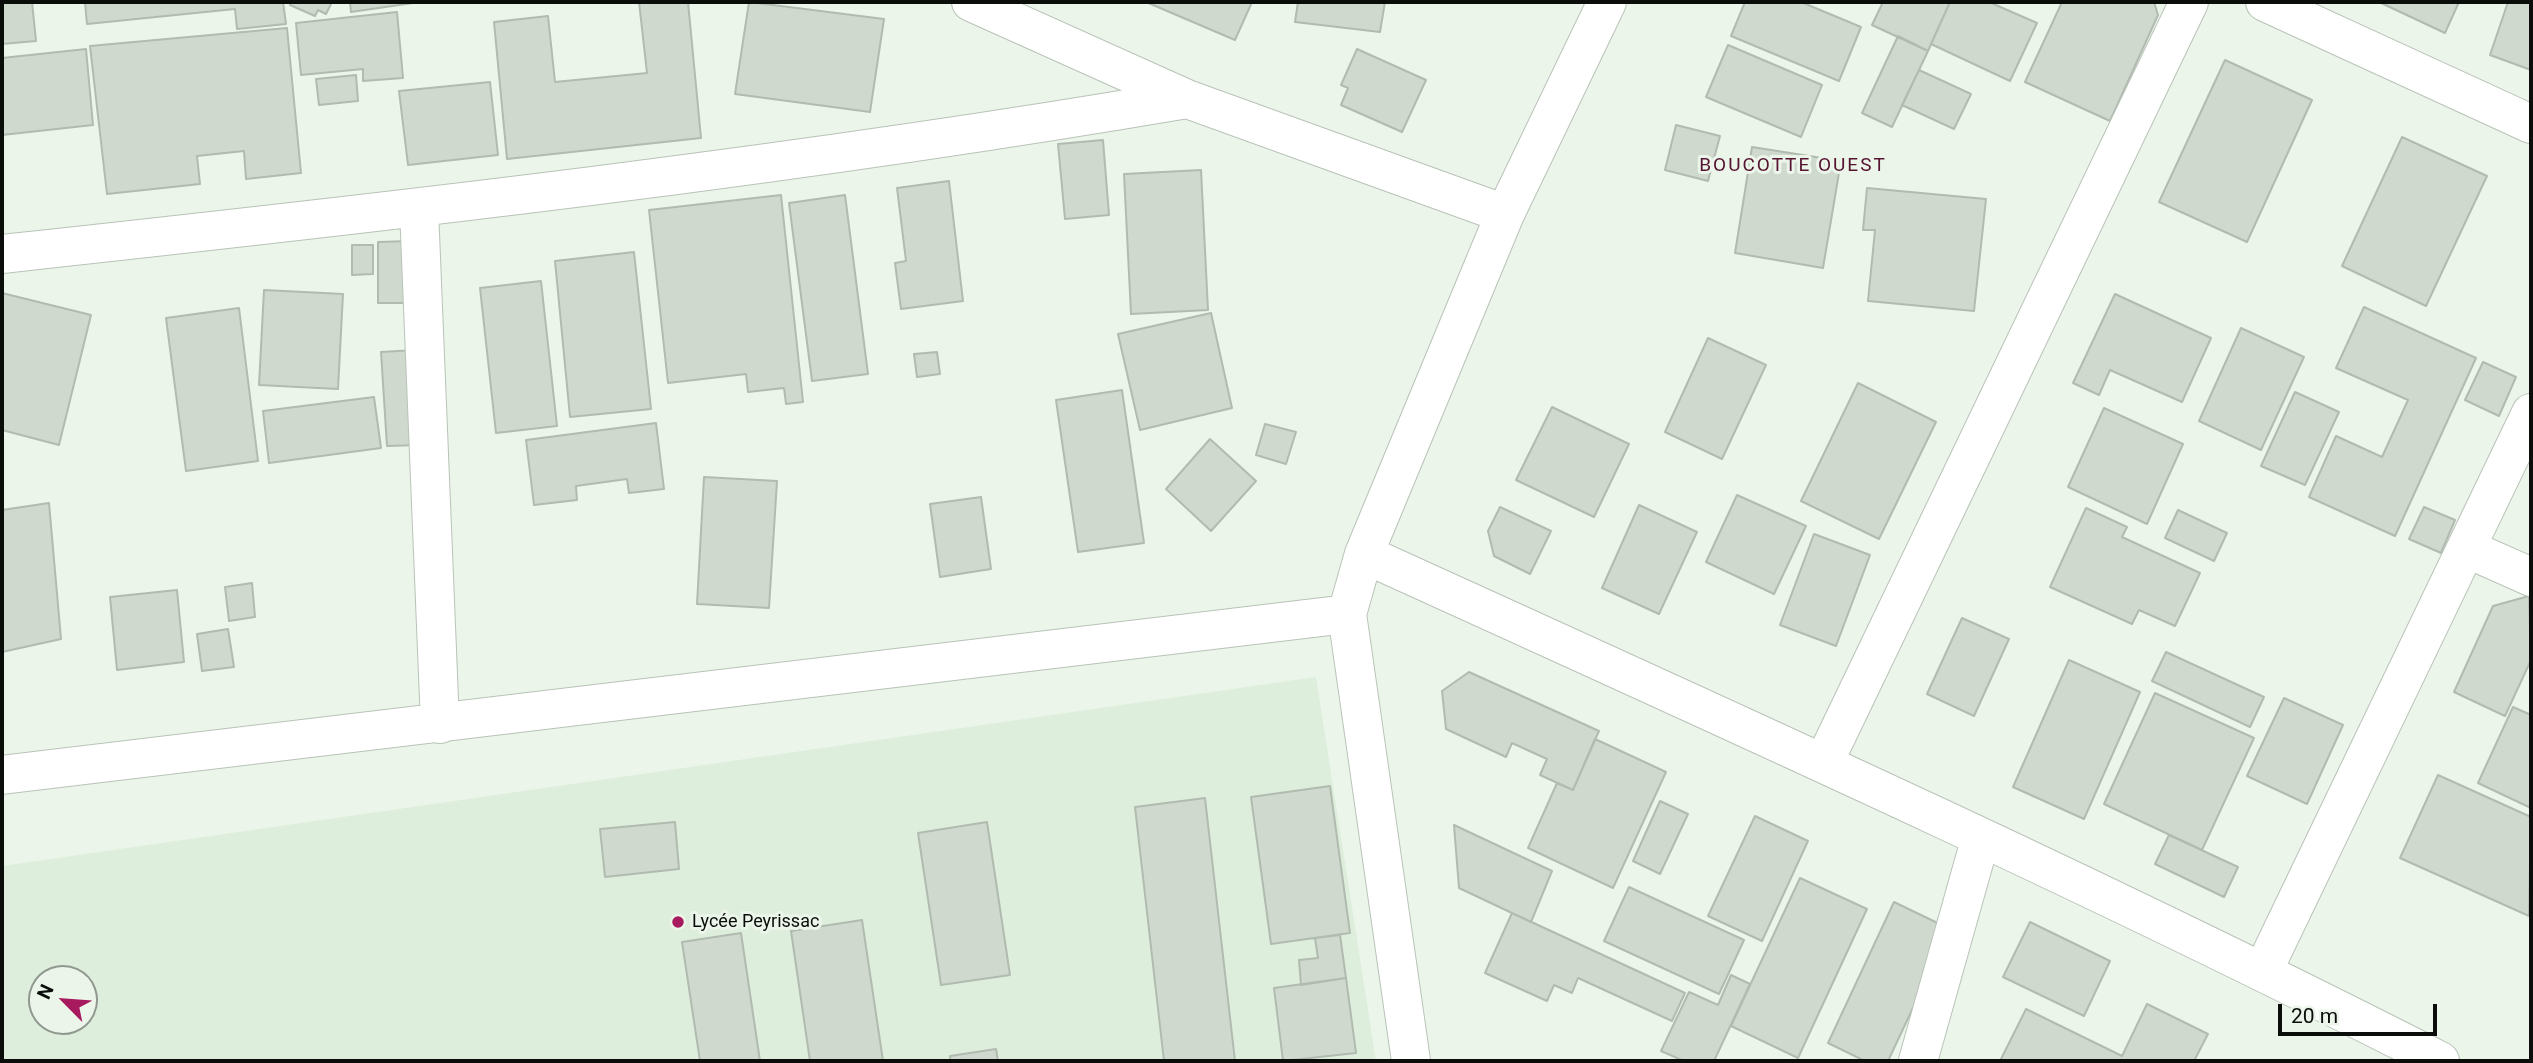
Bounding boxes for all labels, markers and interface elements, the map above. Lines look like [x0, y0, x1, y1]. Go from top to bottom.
district label: BOUCOTTE OUEST [1701, 155, 1885, 177]
place label: Lycée Peyrissac [692, 911, 819, 933]
marker: Lycée Peyrissac [670, 914, 686, 930]
north arrow [28, 965, 98, 1035]
text: N [32, 981, 59, 1003]
scale bar [2281, 990, 2440, 1034]
text: 20 m [2291, 1004, 2338, 1028]

